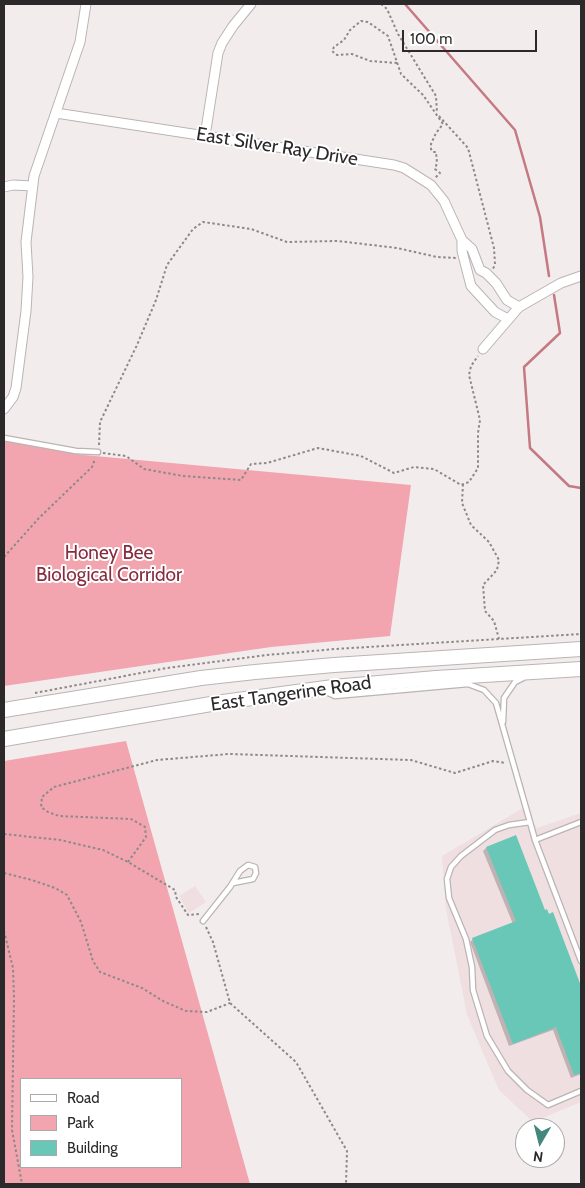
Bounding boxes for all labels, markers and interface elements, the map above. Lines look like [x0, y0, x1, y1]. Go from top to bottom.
scale bar [405, 20, 540, 52]
text: 100 m [410, 30, 452, 48]
street label: East Silver Ray Drive [195, 123, 359, 171]
park label: Honey Bee Biological Corridor [36, 542, 182, 586]
street label: East Tangerine Road [209, 671, 373, 717]
legend [20, 1078, 182, 1168]
text: Road [67, 1089, 100, 1107]
text: Park [67, 1114, 94, 1132]
north arrow [515, 1118, 565, 1168]
text: Building [67, 1139, 118, 1157]
text: N [532, 1147, 544, 1166]

